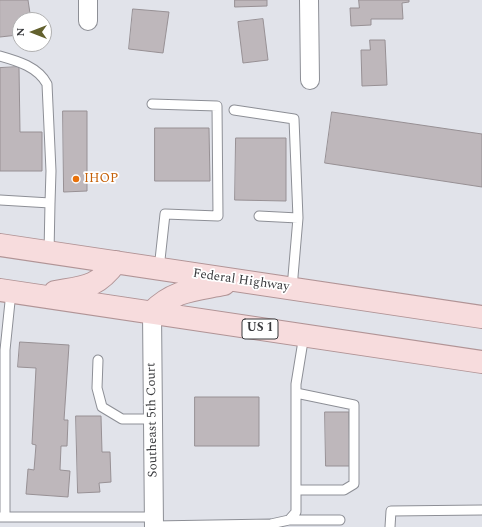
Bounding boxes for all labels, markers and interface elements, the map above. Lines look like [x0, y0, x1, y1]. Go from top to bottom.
north arrow [12, 12, 52, 52]
text: N [12, 28, 29, 37]
place label: IHOP [84, 171, 118, 187]
marker: IHOP [71, 174, 81, 184]
street label: Federal Highway [192, 266, 290, 296]
road number: US 1 [242, 319, 278, 339]
street label: Southeast 5th Court [144, 362, 162, 478]

